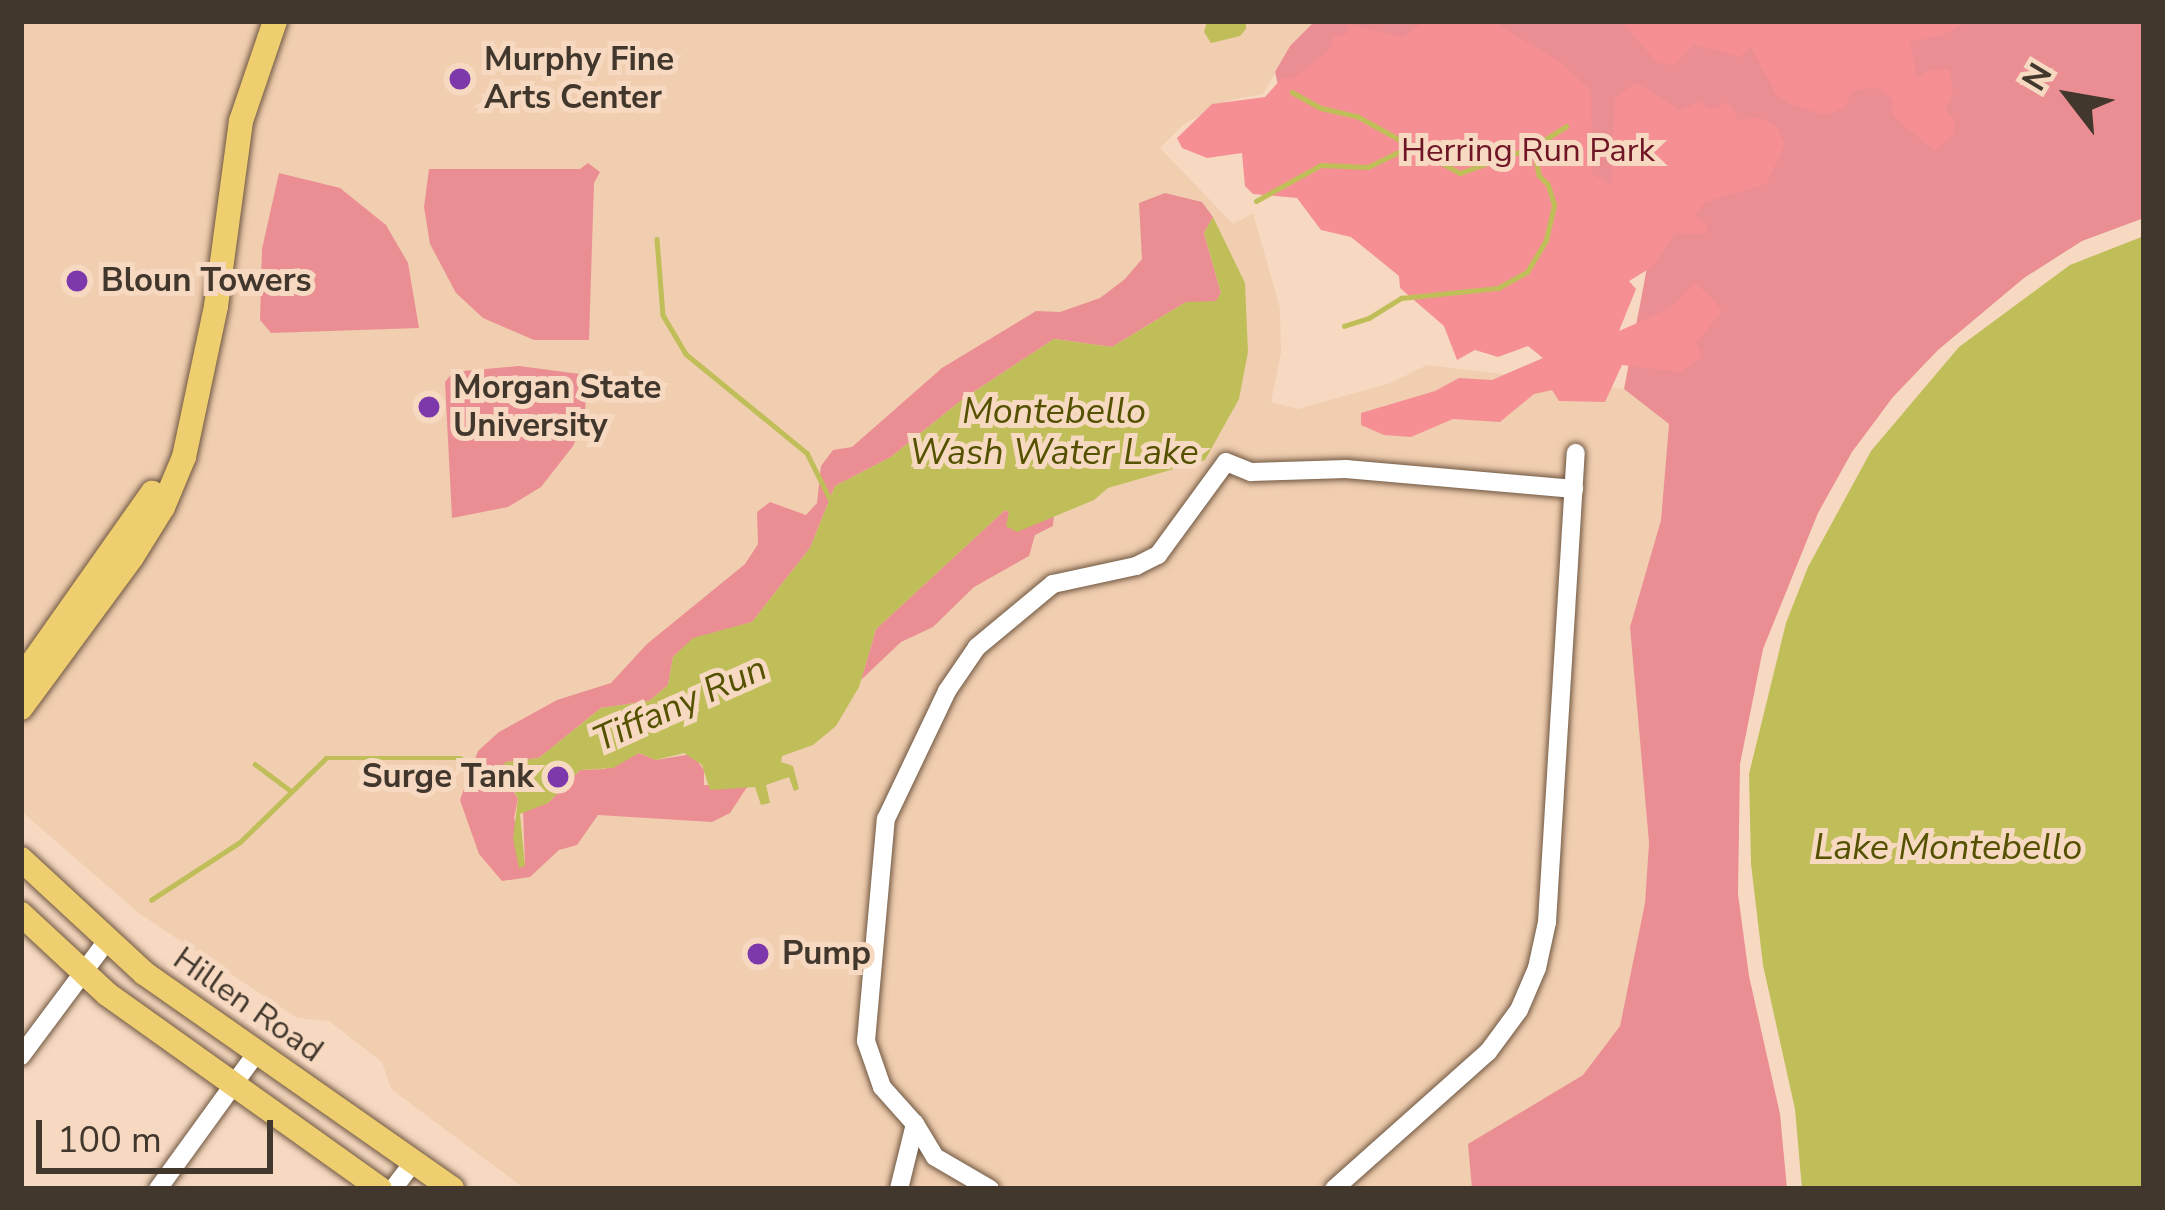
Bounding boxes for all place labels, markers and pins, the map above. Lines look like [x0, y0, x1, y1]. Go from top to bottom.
place label: Murphy Fine Arts Center [484, 40, 674, 118]
marker: Murphy Fine Arts Center [447, 66, 473, 92]
place label: Bloun Towers [101, 261, 312, 301]
marker: Bloun Towers [64, 268, 90, 294]
place label: Morgan State University [453, 368, 661, 446]
marker: Morgan State University [416, 394, 442, 420]
place label: Surge Tank [362, 757, 534, 797]
marker: Surge Tank [545, 764, 571, 790]
place label: Pump [782, 934, 871, 974]
marker: Pump [745, 941, 771, 967]

